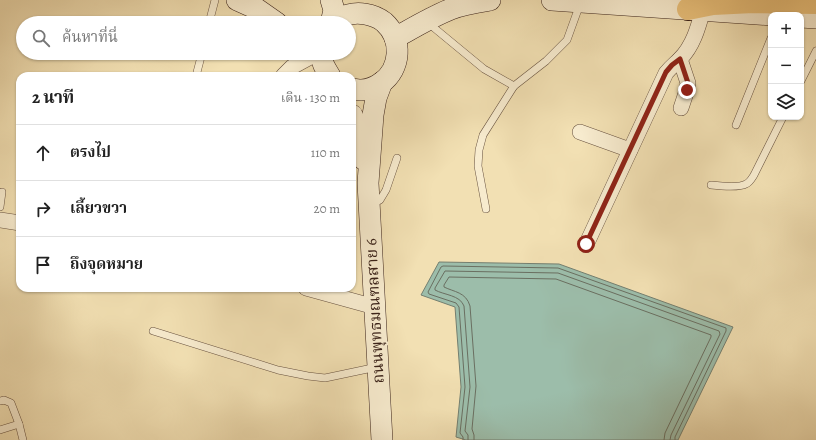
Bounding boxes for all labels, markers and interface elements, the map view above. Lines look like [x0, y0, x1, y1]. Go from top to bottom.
map controls [768, 12, 804, 120]
button: + [768, 12, 804, 48]
search box [16, 16, 356, 60]
icon: search [30, 27, 52, 49]
text: ค้นหาที่นี่ [62, 27, 118, 47]
button: − [768, 48, 804, 84]
route end [678, 81, 696, 99]
button: layers [768, 84, 804, 120]
text: 2 นาที [32, 86, 74, 109]
text: เดิน · 130 m [281, 89, 340, 106]
icon: ahead [32, 142, 54, 164]
text: ตรงไป [70, 142, 111, 162]
text: 110 m [311, 144, 340, 161]
icon: right [32, 198, 54, 220]
text: เลี้ยวขวา [70, 198, 127, 218]
text: 20 m [314, 200, 340, 217]
route start [577, 235, 595, 253]
street label: ถนนพุทธมณฑลสาย 6 [360, 238, 390, 384]
icon: arrive [32, 254, 54, 276]
text: ถึงจุดหมาย [70, 254, 143, 274]

